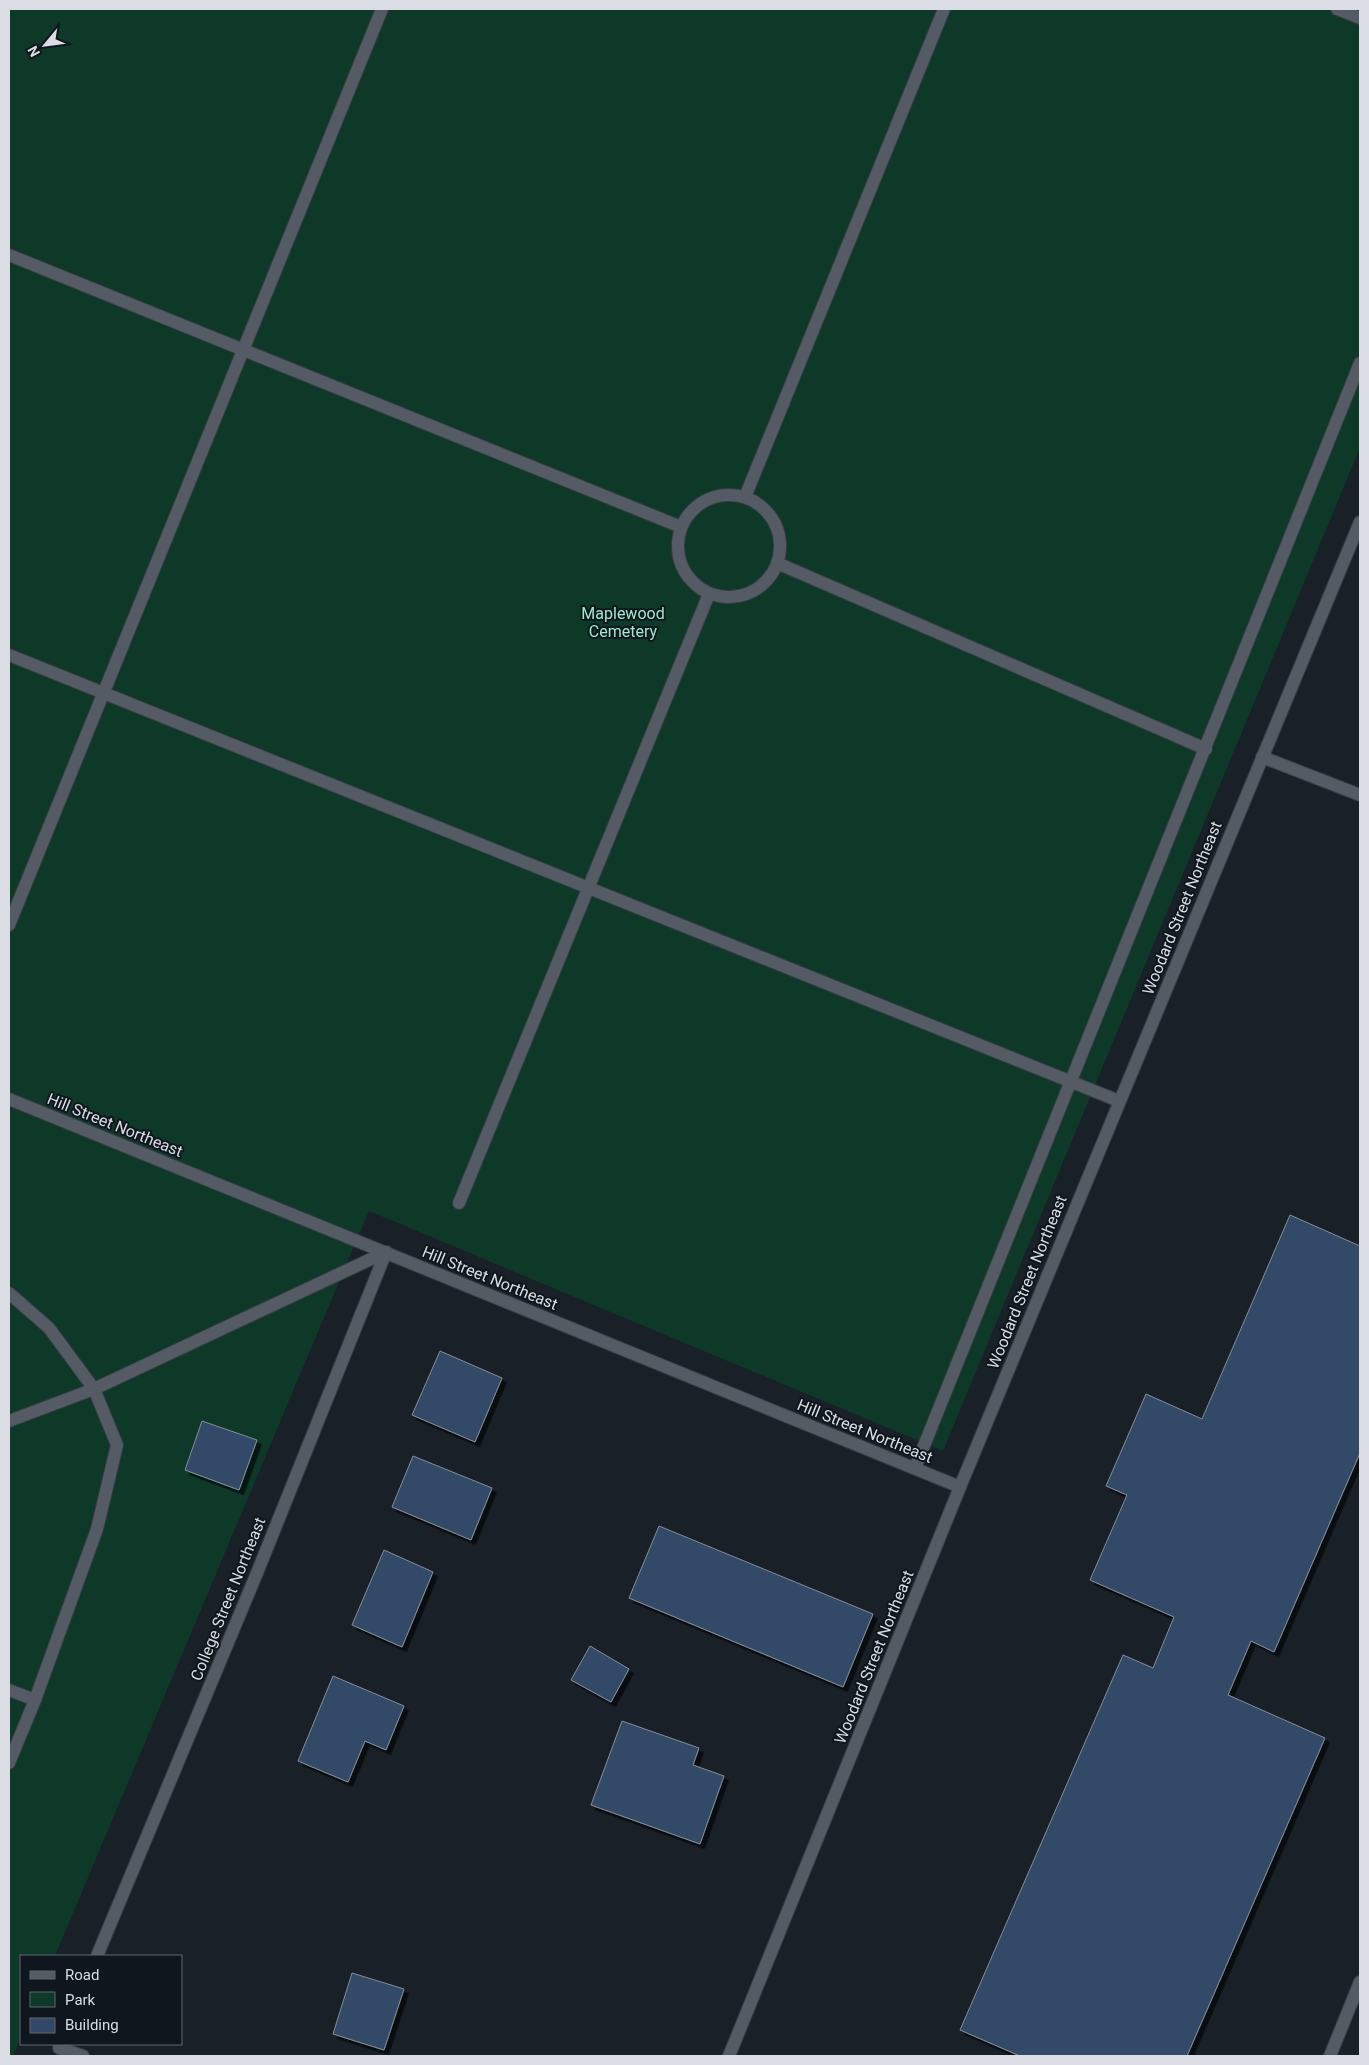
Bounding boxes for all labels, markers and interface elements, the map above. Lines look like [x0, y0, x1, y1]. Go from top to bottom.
north arrow [20, 20, 70, 70]
text: N [24, 43, 43, 60]
park label: Maplewood Cemetery [581, 604, 665, 641]
street label: Woodard Street Northeast [1138, 818, 1226, 998]
street label: Hill Street Northeast [45, 1089, 185, 1161]
street label: Woodard Street Northeast [983, 1192, 1071, 1372]
street label: Hill Street Northeast [420, 1242, 560, 1314]
street label: Hill Street Northeast [795, 1395, 935, 1467]
street label: College Street Northeast [187, 1515, 269, 1683]
street label: Woodard Street Northeast [830, 1567, 918, 1747]
legend [20, 1955, 182, 2045]
text: Road [65, 1966, 99, 1984]
text: Park [65, 1991, 96, 2009]
text: Building [65, 2016, 119, 2034]

